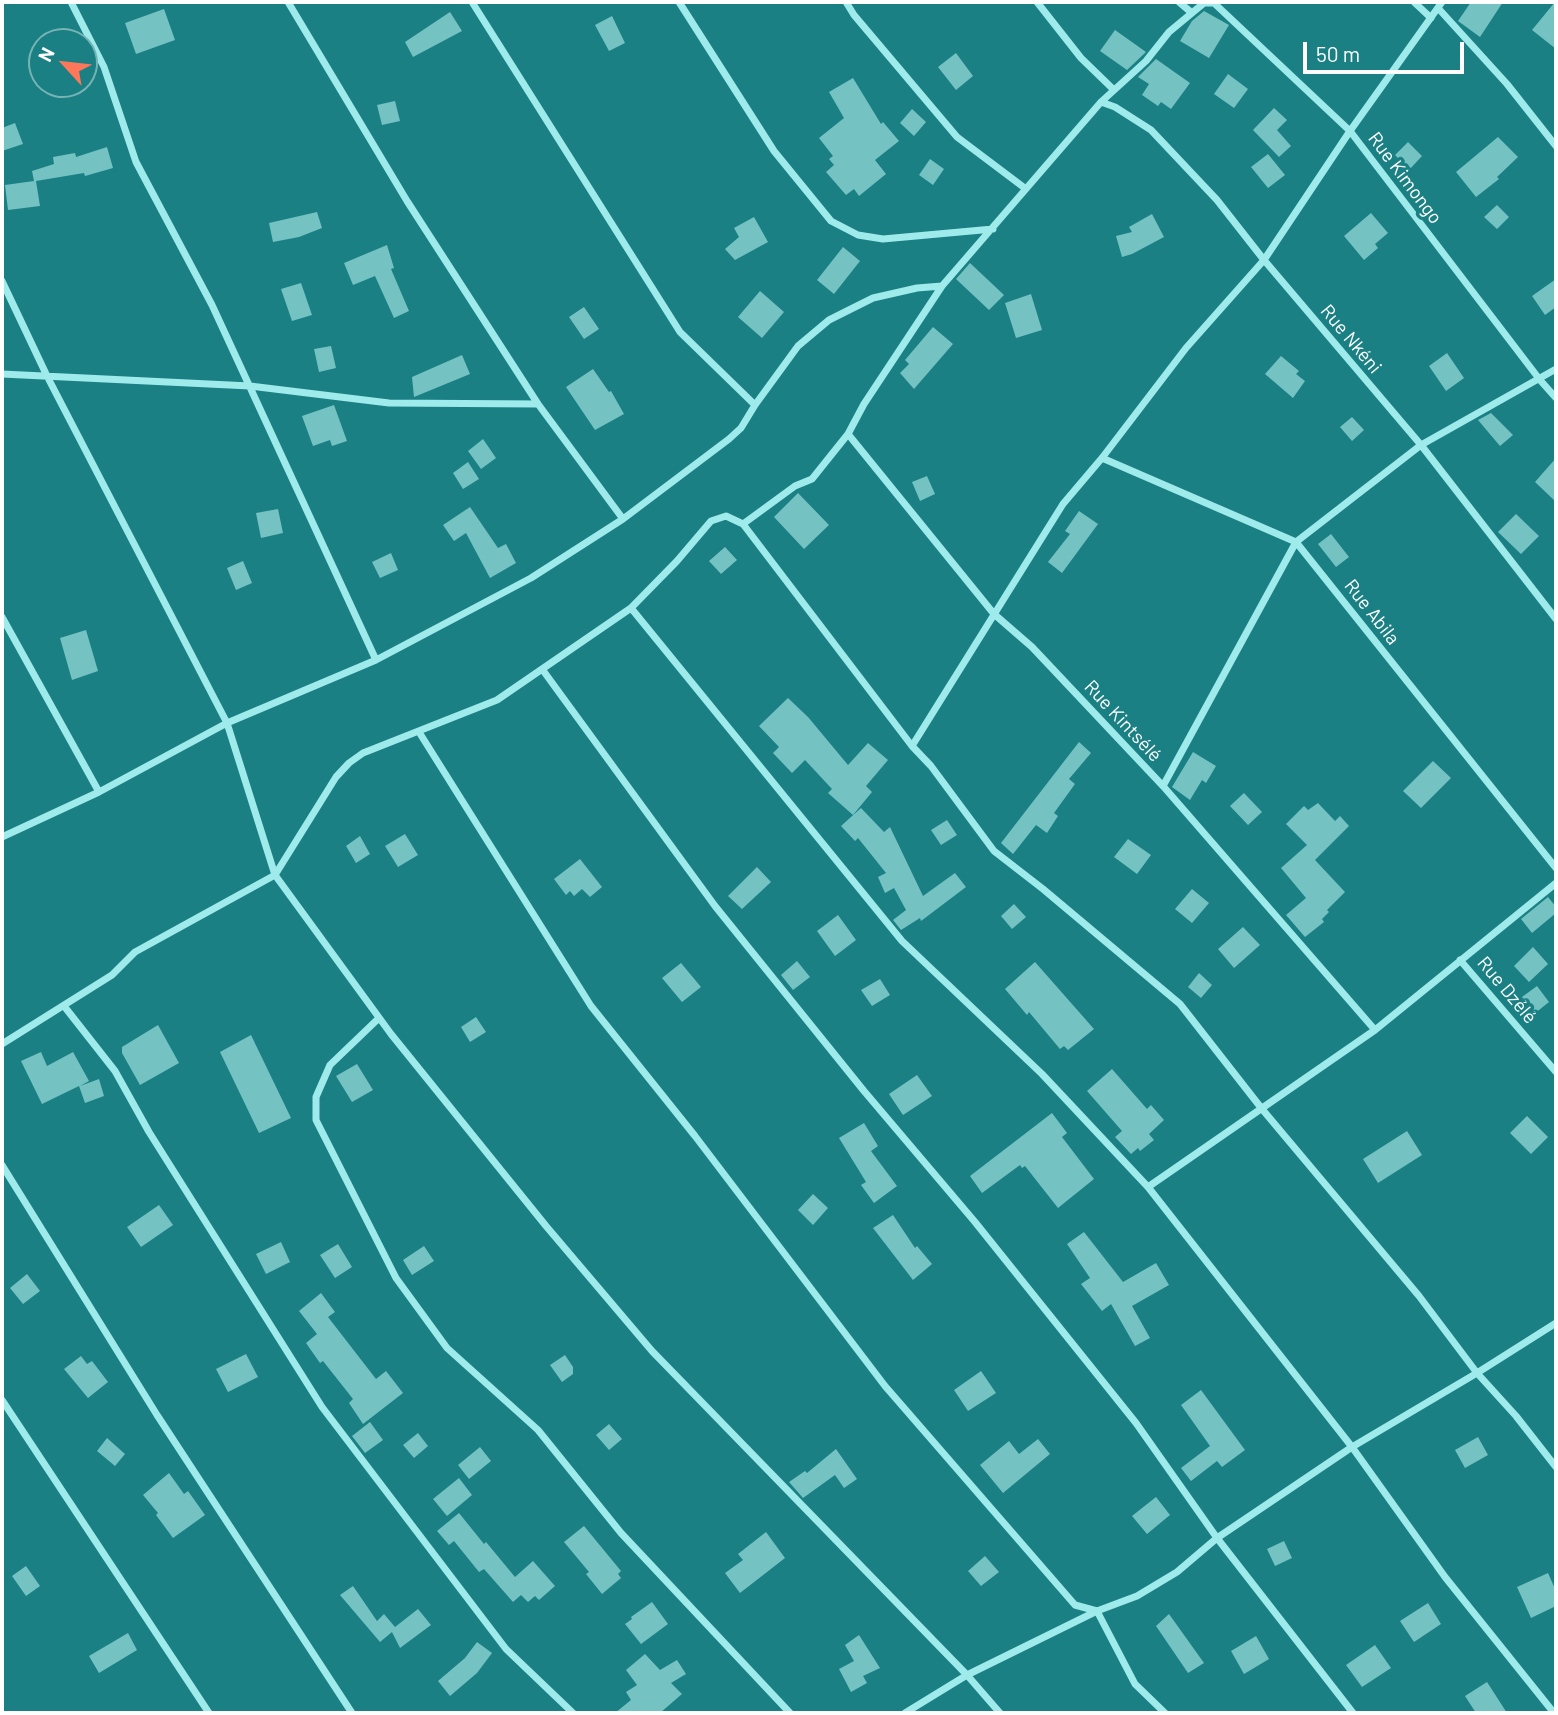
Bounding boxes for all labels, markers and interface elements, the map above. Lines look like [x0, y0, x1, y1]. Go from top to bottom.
north arrow [28, 28, 98, 98]
scale bar [1306, 28, 1467, 72]
text: 50 m [1316, 41, 1360, 66]
text: N [33, 43, 59, 65]
street label: Rue Kimongo [1363, 128, 1447, 228]
street label: Rue Nkéni [1316, 300, 1386, 378]
street label: Rue Abila [1339, 575, 1405, 649]
street label: Rue Kintsélé [1080, 676, 1166, 766]
street label: Rue Dzélé [1472, 952, 1542, 1028]

